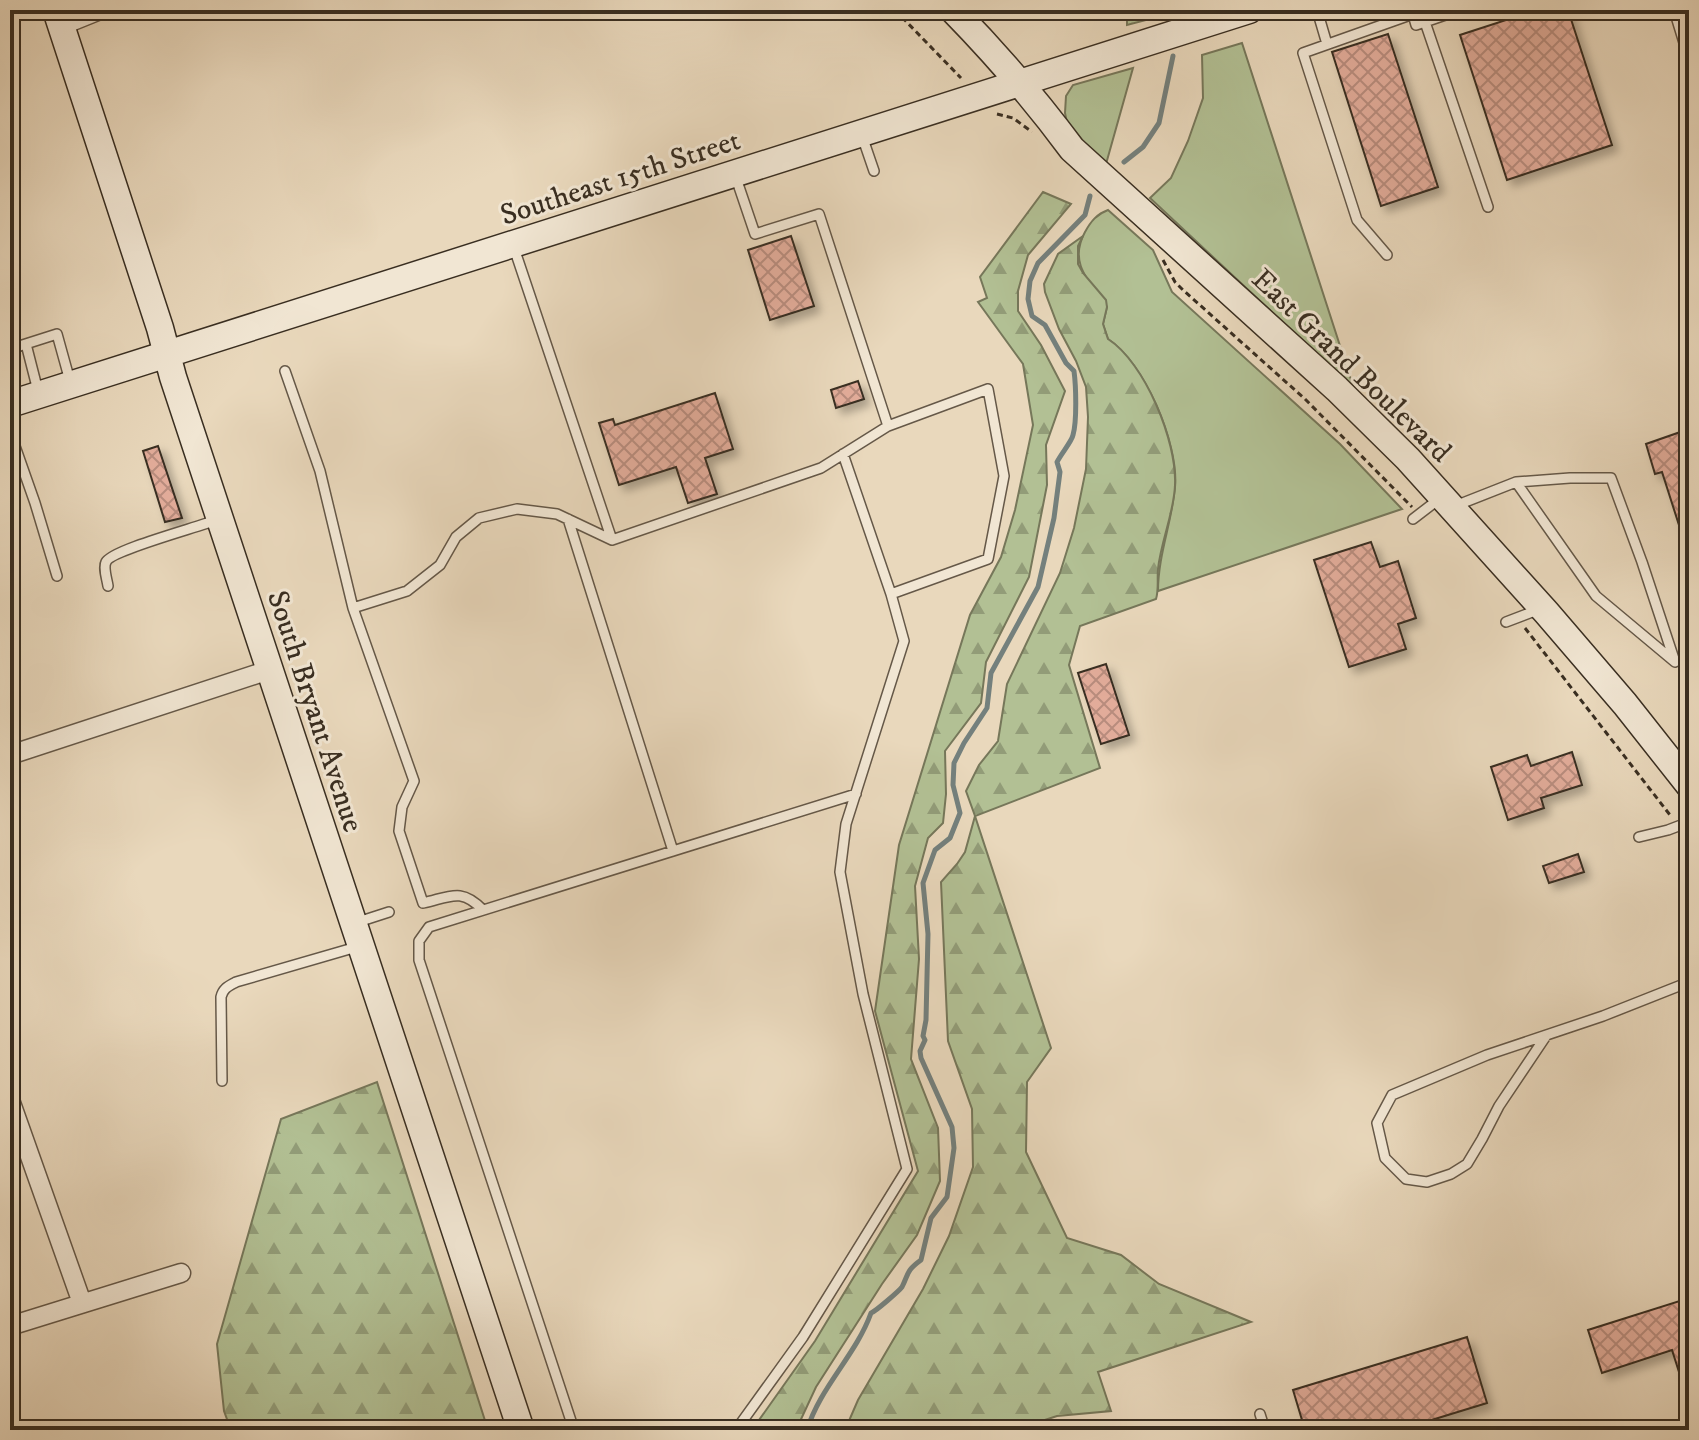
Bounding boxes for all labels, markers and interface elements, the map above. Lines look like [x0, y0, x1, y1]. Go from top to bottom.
street label: Southeast 15th Street [496, 122, 745, 235]
street label: East Grand Boulevard [1243, 261, 1459, 471]
street label: South Bryant Avenue [258, 586, 371, 837]

